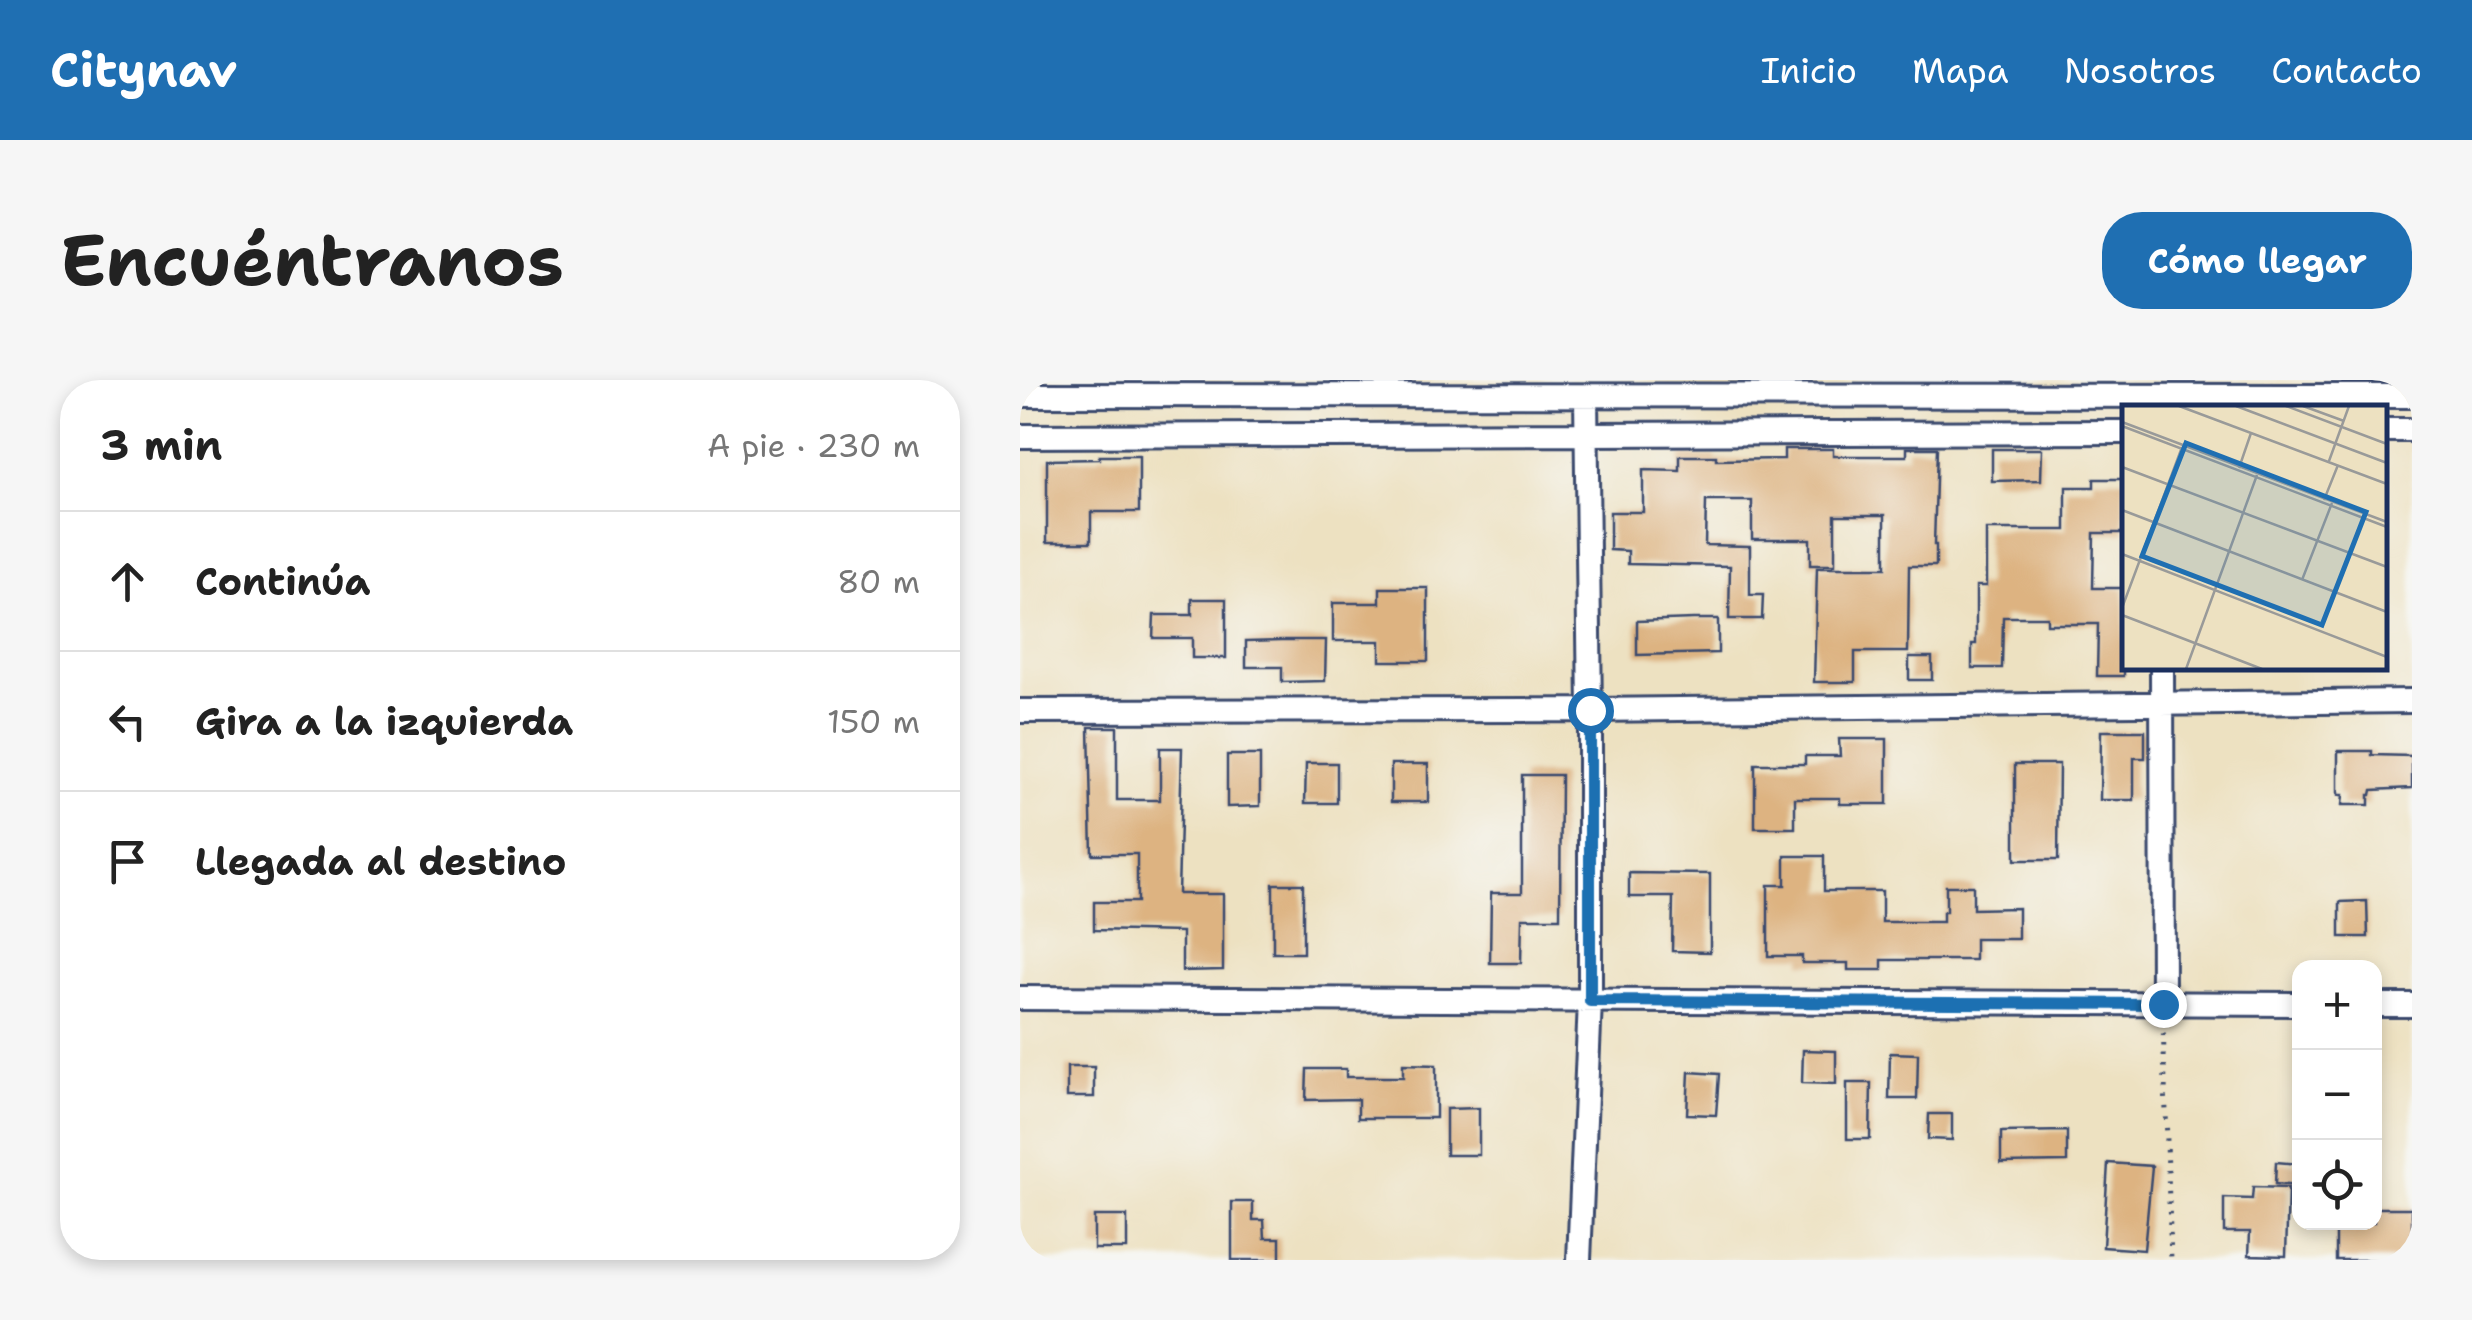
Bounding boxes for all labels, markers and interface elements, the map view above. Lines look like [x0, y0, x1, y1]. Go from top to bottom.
text: Citynav [50, 38, 237, 102]
text: Inicio [1761, 47, 1857, 94]
text: Mapa [1912, 47, 2009, 94]
text: Nosotros [2064, 47, 2216, 94]
text: Contacto [2271, 47, 2422, 94]
button: Cómo llegar [2102, 212, 2412, 309]
text: Encuéntranos [60, 214, 564, 307]
inset map [2122, 405, 2387, 670]
text: 3 min [100, 417, 222, 473]
text: A pie · 230 m [707, 424, 920, 467]
icon: ahead [100, 554, 155, 609]
text: Continúa [195, 556, 370, 607]
text: 80 m [837, 560, 920, 603]
route start [1568, 688, 1614, 734]
icon: left [100, 694, 155, 749]
text: Gira a la izquierda [195, 696, 573, 747]
text: 150 m [827, 700, 920, 743]
icon: arrive [100, 834, 155, 889]
text: Llegada al destino [195, 836, 566, 887]
map controls [2292, 960, 2382, 1230]
button: + [2292, 960, 2382, 1050]
route end [2141, 982, 2187, 1028]
button: − [2292, 1050, 2382, 1140]
button: locate [2292, 1140, 2382, 1230]

